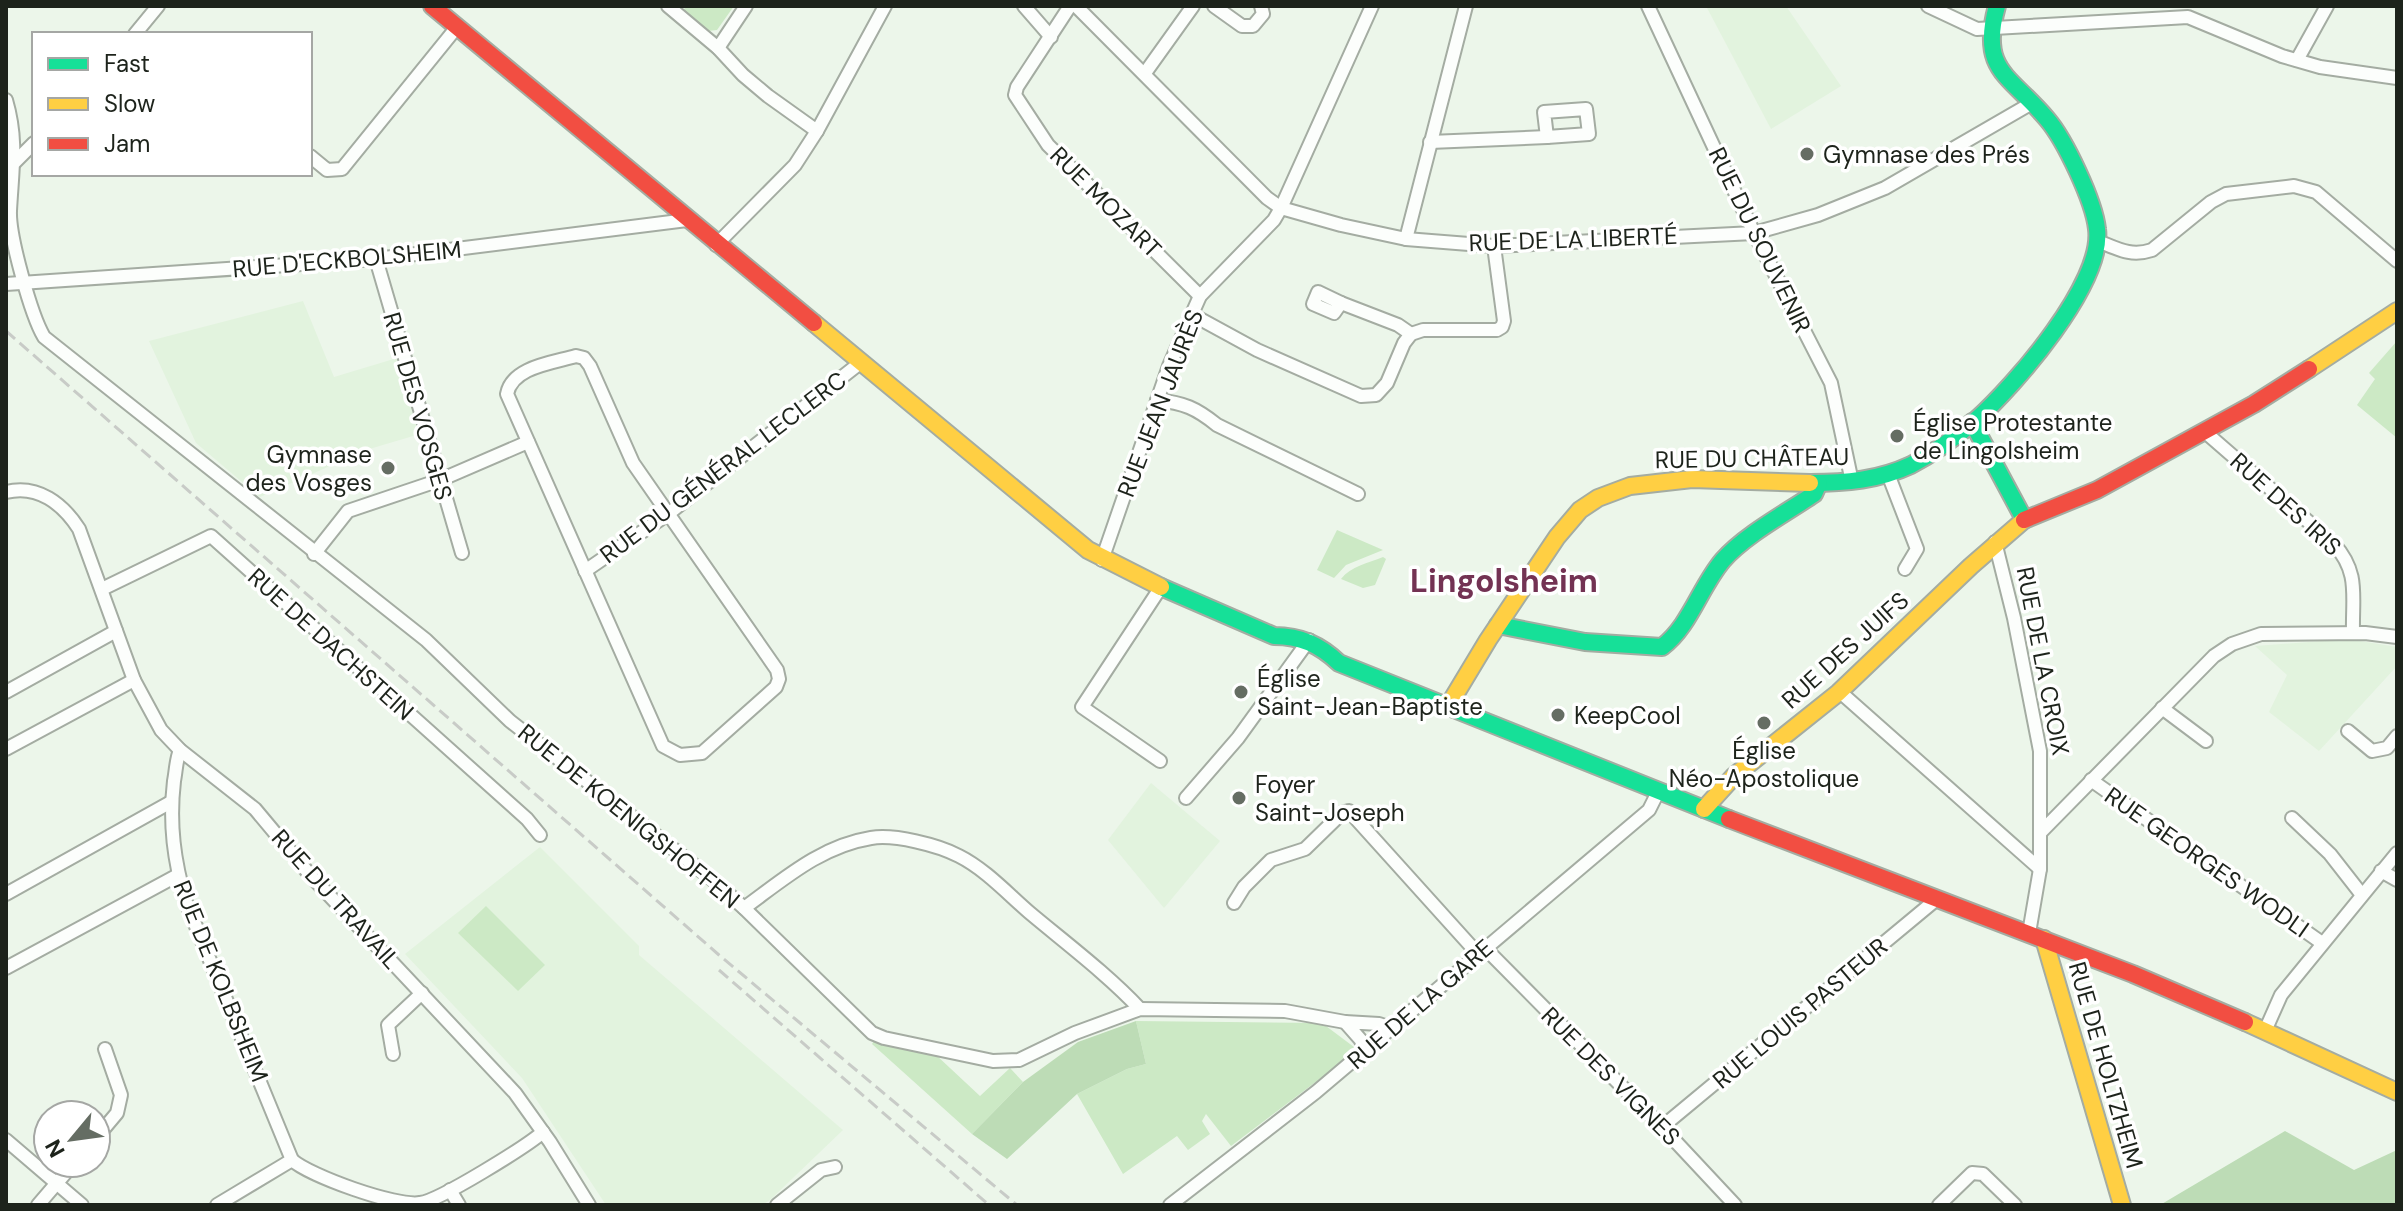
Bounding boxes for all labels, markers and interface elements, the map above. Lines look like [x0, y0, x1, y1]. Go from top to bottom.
legend [32, 32, 312, 176]
text: Fast [104, 48, 150, 79]
text: Slow [104, 88, 155, 119]
text: Jam [104, 128, 150, 159]
place label: Gymnase des Prés [1823, 139, 2030, 170]
street label: RUE MOZART [1044, 140, 1168, 264]
street label: RUE DU SOUVENIR [1702, 142, 1818, 338]
marker: Gymnase des Prés [1798, 145, 1816, 163]
street label: RUE DE LA LIBERTÉ [1468, 220, 1678, 258]
street label: RUE D'ECKBOLSHEIM [231, 234, 463, 284]
street label: RUE JEAN JAURÈS [1110, 305, 1210, 501]
street label: RUE DES VOSGES [376, 309, 460, 503]
street label: RUE DU GÉNÉRAL LECLERC [594, 364, 852, 570]
place label: Église Protestante de Lingolsheim [1913, 407, 2112, 466]
marker: Église Protestante de Lingolsheim [1888, 427, 1906, 445]
place label: Gymnase des Vosges [246, 439, 372, 498]
street label: RUE DU CHÂTEAU [1655, 441, 1849, 475]
street label: RUE DES IRIS [2224, 446, 2348, 562]
marker: Gymnase des Vosges [379, 459, 397, 477]
district label: Lingolsheim [1410, 560, 1598, 602]
street label: RUE DE DACHSTEIN [242, 561, 420, 727]
street label: RUE DE LA CROIX [2010, 564, 2076, 758]
street label: RUE DES JUIFS [1775, 585, 1915, 715]
place label: Église Saint-Jean-Baptiste [1257, 663, 1483, 722]
marker: Église Saint-Jean-Baptiste [1232, 683, 1250, 701]
place label: KeepCool [1574, 700, 1681, 731]
marker: KeepCool [1549, 706, 1567, 724]
marker: Église Néo-Apostolique [1755, 714, 1773, 732]
street label: RUE DE KOENIGSHOFFEN [512, 717, 746, 915]
place label: Église Néo-Apostolique [1669, 735, 1859, 794]
place label: Foyer Saint-Joseph [1255, 769, 1405, 828]
street label: RUE GEORGES WODLI [2099, 780, 2315, 944]
marker: Foyer Saint-Joseph [1230, 789, 1248, 807]
street label: RUE DU TRAVAIL [265, 823, 407, 975]
street label: RUE DE KOLBSHEIM [166, 876, 276, 1086]
street label: RUE LOUIS PASTEUR [1706, 931, 1894, 1095]
street label: RUE DE LA GARE [1341, 932, 1499, 1076]
street label: RUE DE HOLTZHEIM [2062, 958, 2150, 1172]
street label: RUE DES VIGNES [1535, 1000, 1687, 1152]
north arrow [32, 1099, 112, 1179]
text: N [38, 1134, 72, 1163]

